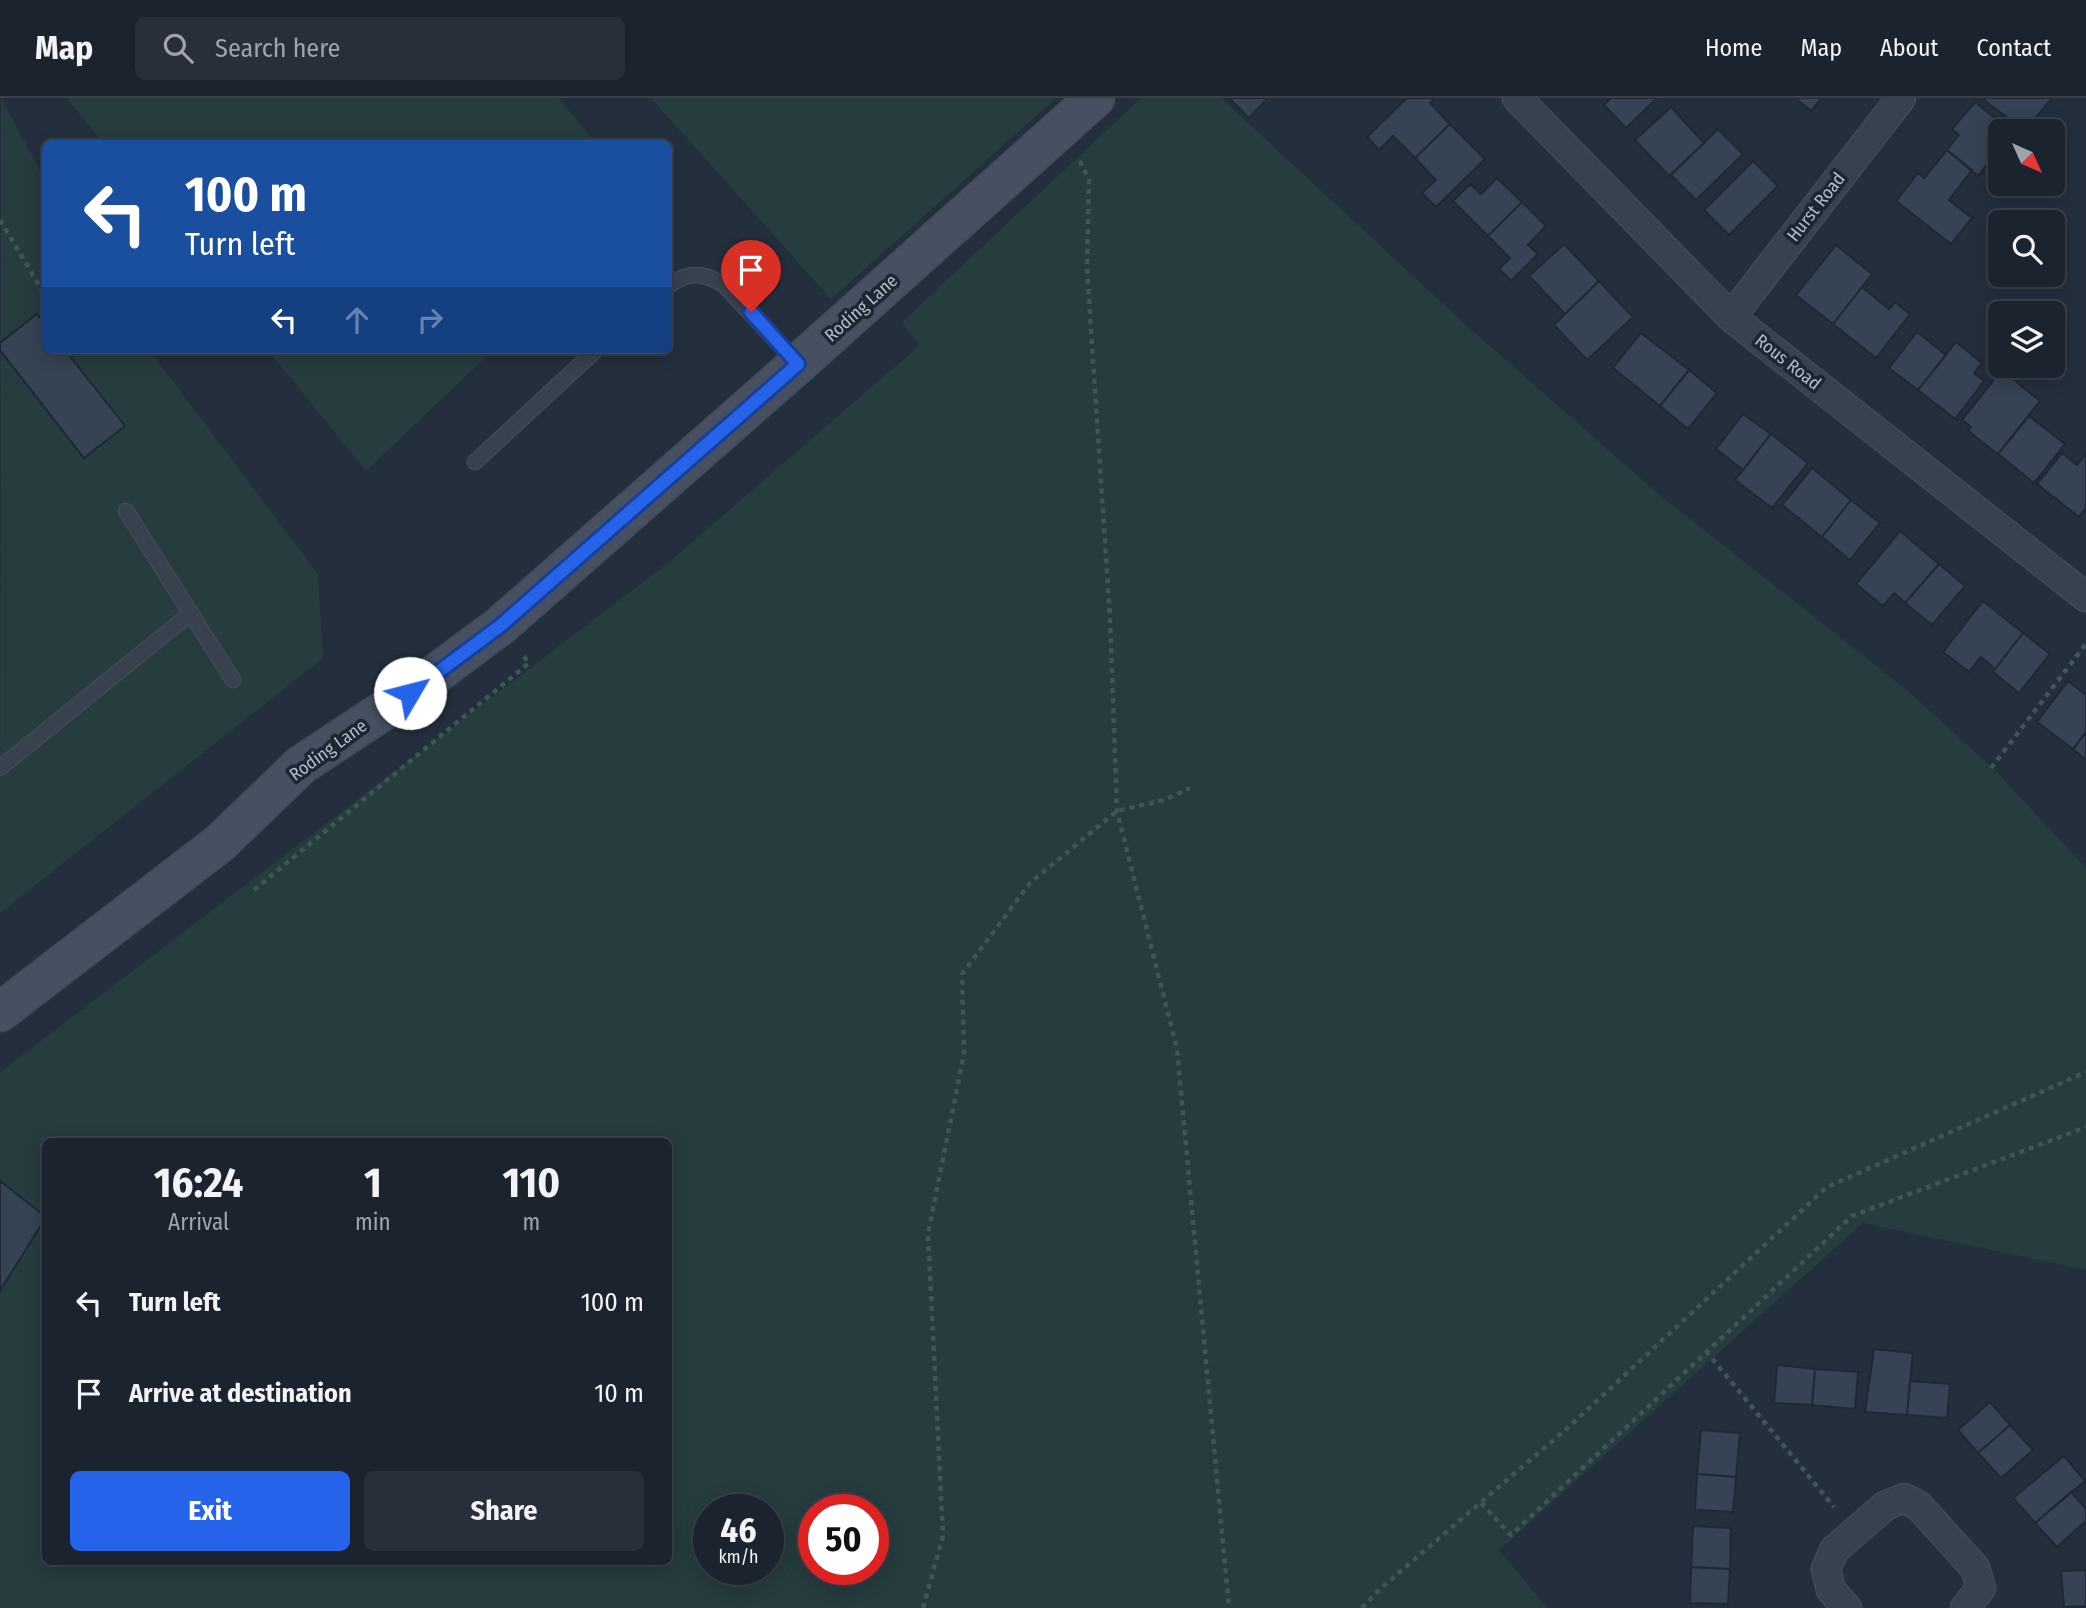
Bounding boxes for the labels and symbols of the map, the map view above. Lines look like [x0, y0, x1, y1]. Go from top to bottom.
north arrow [1988, 119, 2065, 196]
street label: Hurst Road [1782, 168, 1850, 246]
pin [721, 240, 781, 312]
street label: Roding Lane [820, 270, 902, 346]
street label: Rous Road [1751, 329, 1825, 395]
position arrow [373, 656, 447, 730]
street label: Roding Lane [285, 714, 371, 785]
speed limit sign: 50 [798, 1494, 889, 1585]

